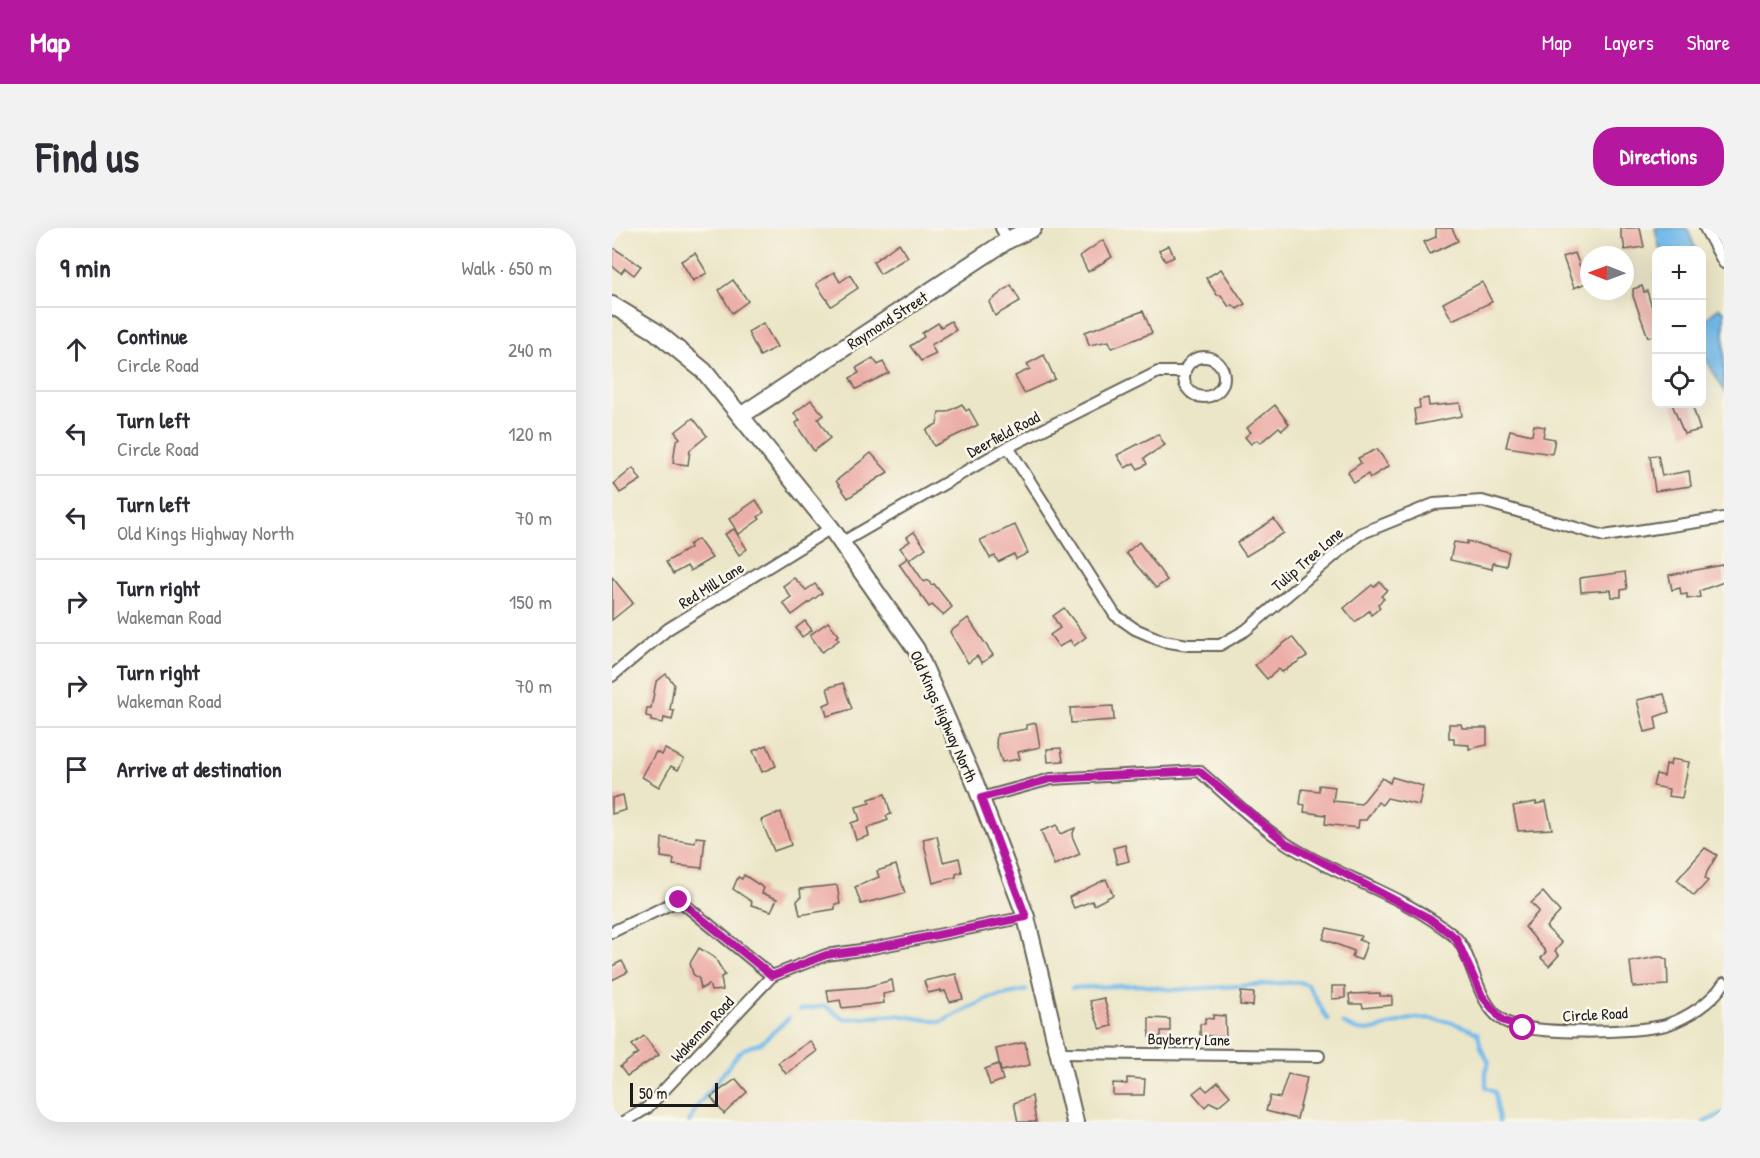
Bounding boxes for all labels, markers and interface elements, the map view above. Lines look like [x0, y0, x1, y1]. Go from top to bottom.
text: Map [30, 23, 70, 61]
text: Map [1542, 28, 1571, 57]
text: Layers [1604, 28, 1654, 57]
text: Share [1687, 28, 1730, 57]
button: Directions [1593, 127, 1724, 186]
text: Find us [36, 128, 139, 185]
north arrow [1580, 246, 1634, 300]
map controls [1652, 246, 1706, 408]
button: + [1652, 246, 1706, 300]
text: 9 min [60, 250, 111, 285]
text: Walk · 650 m [461, 254, 552, 281]
street label: Raymond Street [842, 285, 932, 354]
button: − [1652, 300, 1706, 354]
text: Continue [117, 321, 188, 351]
icon: ahead [60, 333, 93, 366]
text: 240 m [508, 336, 552, 363]
text: Circle Road [117, 351, 199, 378]
button: locate [1652, 354, 1706, 408]
text: Turn left [117, 405, 190, 435]
street label: Deerfield Road [963, 406, 1043, 462]
icon: left [60, 417, 93, 450]
text: 120 m [508, 420, 552, 447]
text: Circle Road [117, 435, 199, 462]
text: Turn left [117, 489, 190, 519]
icon: left [60, 501, 93, 534]
text: 70 m [515, 504, 552, 531]
text: Old Kings Highway North [117, 519, 294, 546]
street label: Tulip Tree Lane [1267, 521, 1348, 596]
street label: Red Mill Lane [674, 556, 748, 614]
text: Turn right [117, 573, 200, 603]
icon: right [60, 585, 93, 618]
text: 150 m [509, 588, 552, 615]
text: Wakeman Road [117, 603, 221, 630]
street label: Old Kings Highway North [905, 647, 983, 785]
text: Turn right [117, 657, 200, 687]
icon: right [60, 669, 93, 702]
text: 70 m [515, 672, 552, 699]
text: Wakeman Road [117, 687, 221, 714]
icon: arrive [60, 753, 93, 786]
text: Arrive at destination [117, 754, 282, 784]
route end [665, 886, 691, 912]
street label: Wakeman Road [666, 991, 738, 1067]
street label: Circle Road [1562, 1001, 1628, 1027]
route start [1509, 1014, 1535, 1040]
street label: Bayberry Lane [1147, 1027, 1231, 1051]
scale bar [630, 1080, 718, 1108]
text: 50 m [639, 1082, 668, 1104]

